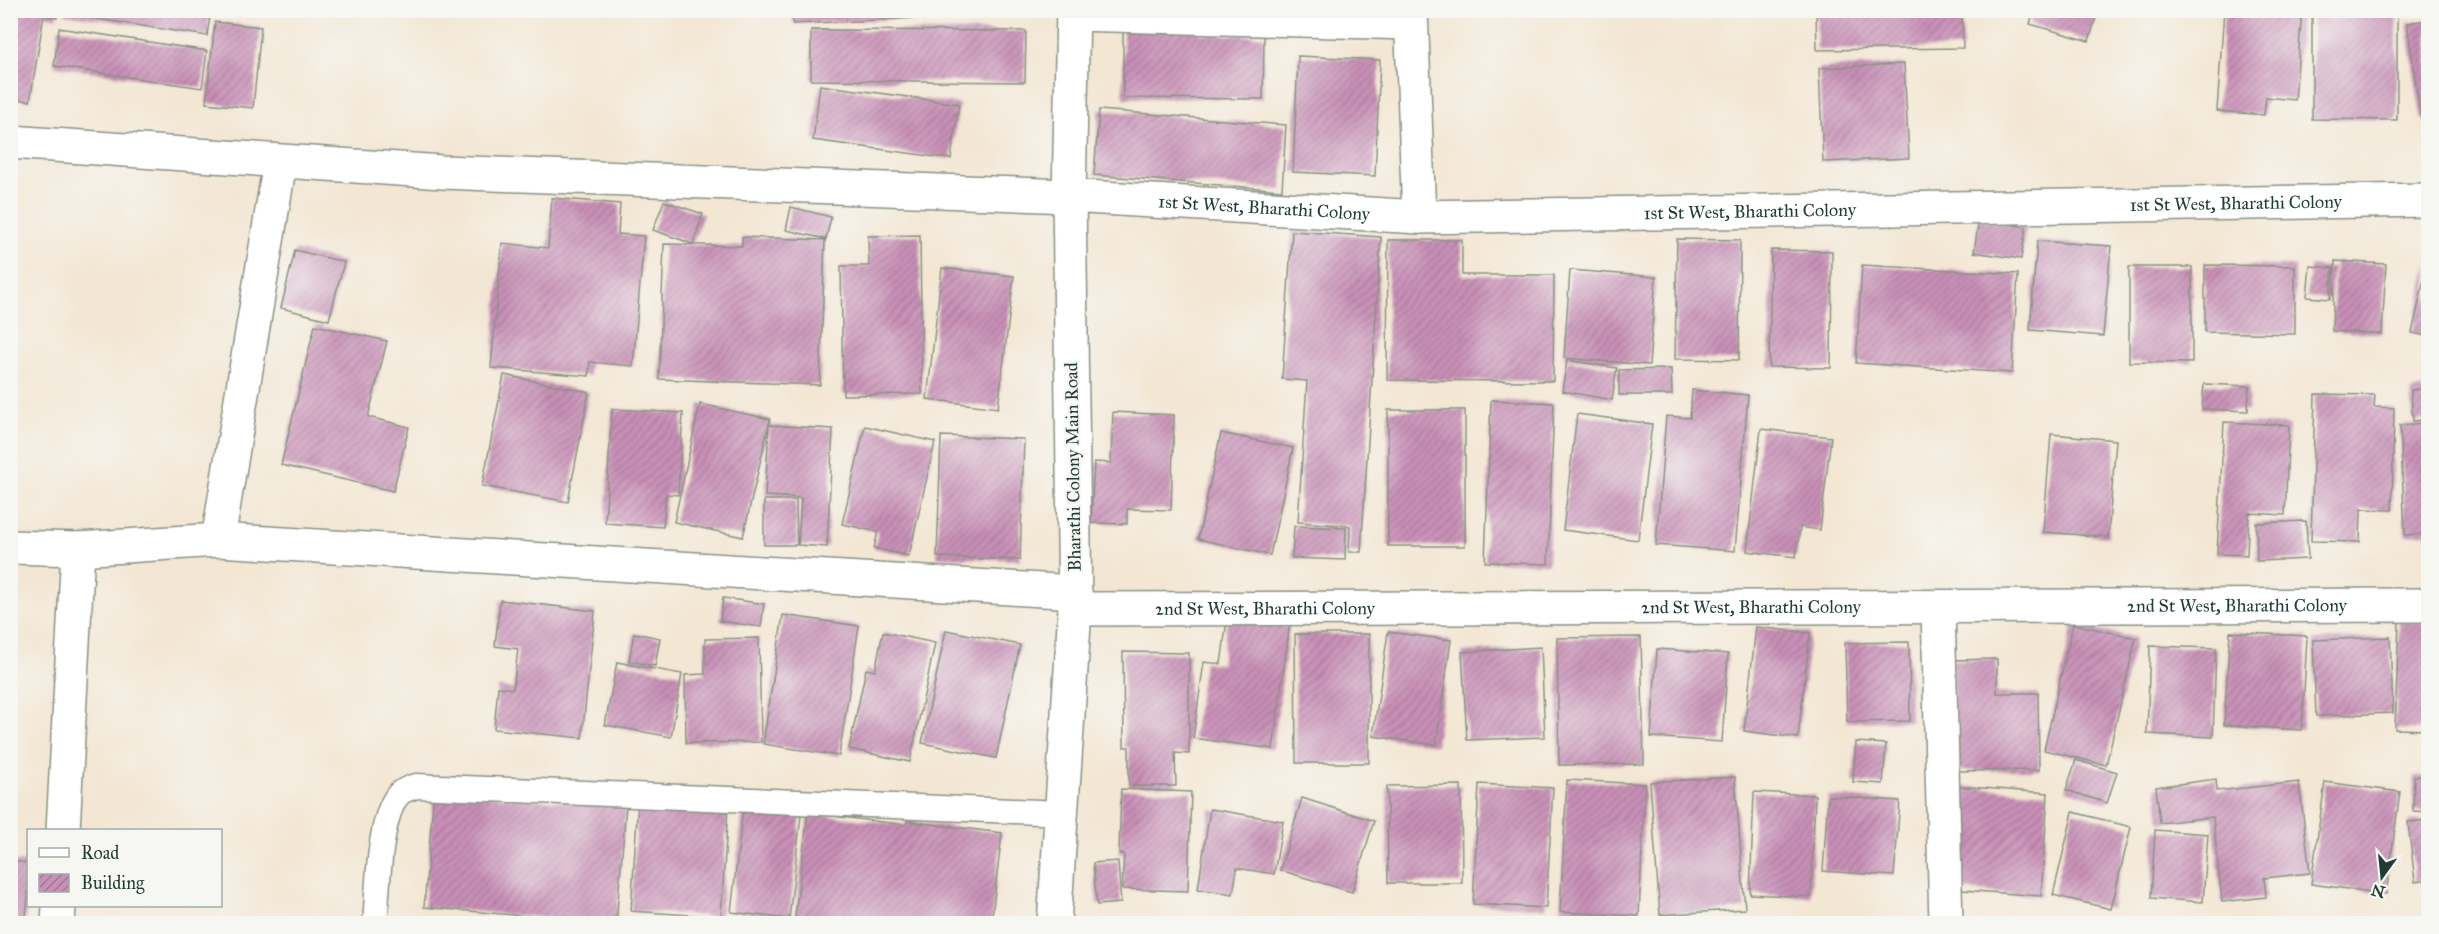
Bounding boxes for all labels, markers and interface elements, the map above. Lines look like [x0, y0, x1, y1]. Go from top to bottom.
street label: 1st St West, Bharathi Colony [1157, 190, 1371, 225]
street label: 1st St West, Bharathi Colony [2129, 190, 2343, 216]
street label: 1st St West, Bharathi Colony [1643, 199, 1857, 224]
street label: Bharathi Colony Main Road [1060, 362, 1086, 572]
street label: 2nd St West, Bharathi Colony [2127, 594, 2348, 617]
street label: 2nd St West, Bharathi Colony [1641, 596, 1862, 618]
street label: 2nd St West, Bharathi Colony [1155, 597, 1376, 620]
legend [27, 829, 222, 907]
text: Road [81, 842, 119, 864]
north arrow [2352, 847, 2412, 907]
text: Building [81, 872, 145, 895]
text: N [2369, 880, 2387, 902]

